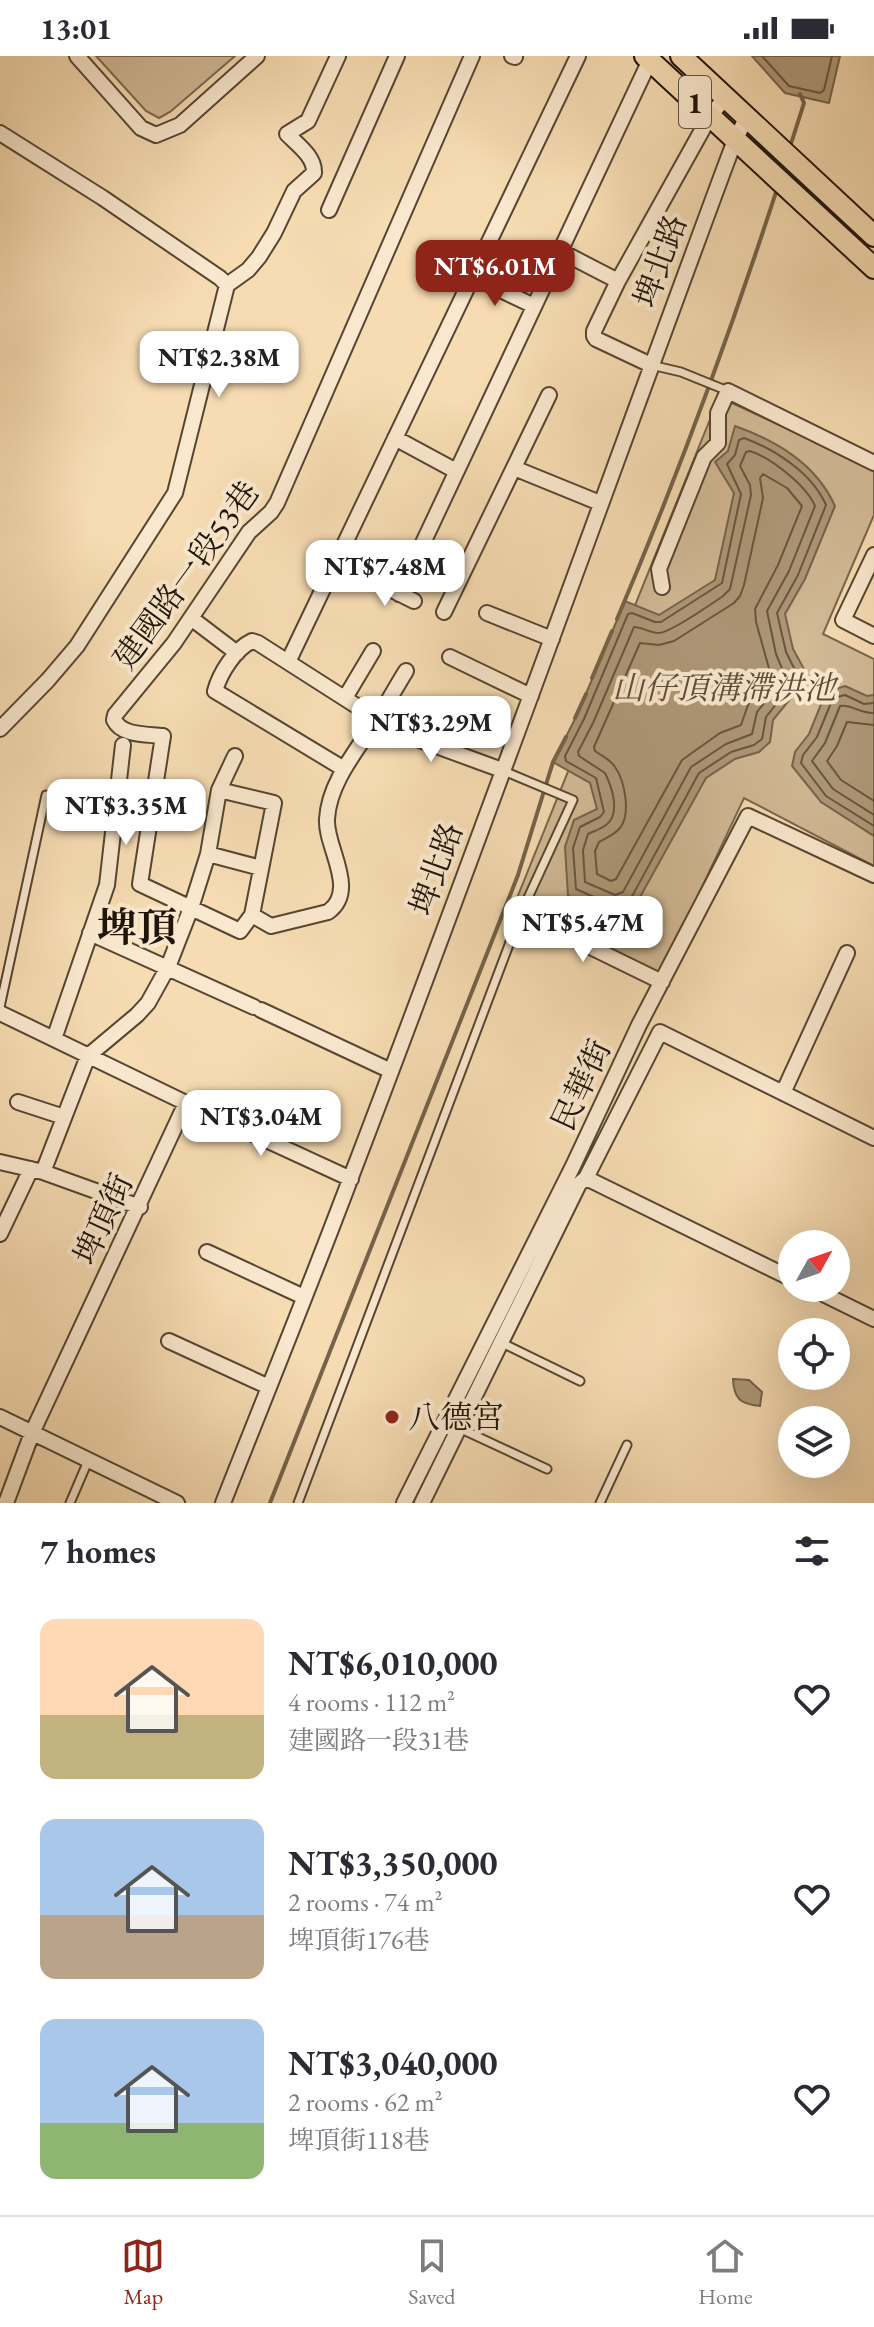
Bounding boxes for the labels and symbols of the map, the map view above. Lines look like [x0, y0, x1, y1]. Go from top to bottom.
road number: 1 [679, 76, 711, 128]
street label: 埤北路 [624, 209, 696, 313]
pin: NT$6.01M [412, 240, 578, 308]
pin: NT$2.38M [136, 331, 302, 399]
street label: 建國路一段53巷 [104, 473, 268, 677]
pin: NT$7.48M [302, 540, 468, 608]
park label: 山仔頂溝滯洪池 [612, 667, 839, 709]
pin: NT$3.29M [348, 696, 514, 764]
pin: NT$3.35M [43, 779, 209, 847]
street label: 埤北路 [400, 817, 472, 921]
pin: NT$5.47M [500, 896, 666, 964]
district label: 埤頂 [97, 901, 177, 953]
street label: 民華街 [542, 1033, 620, 1137]
pin: NT$3.04M [178, 1090, 344, 1158]
street label: 埤頂街 [64, 1167, 142, 1271]
north arrow [778, 1230, 850, 1302]
place label: 八德宮 [408, 1396, 504, 1438]
marker: 八德宮 [383, 1408, 401, 1426]

